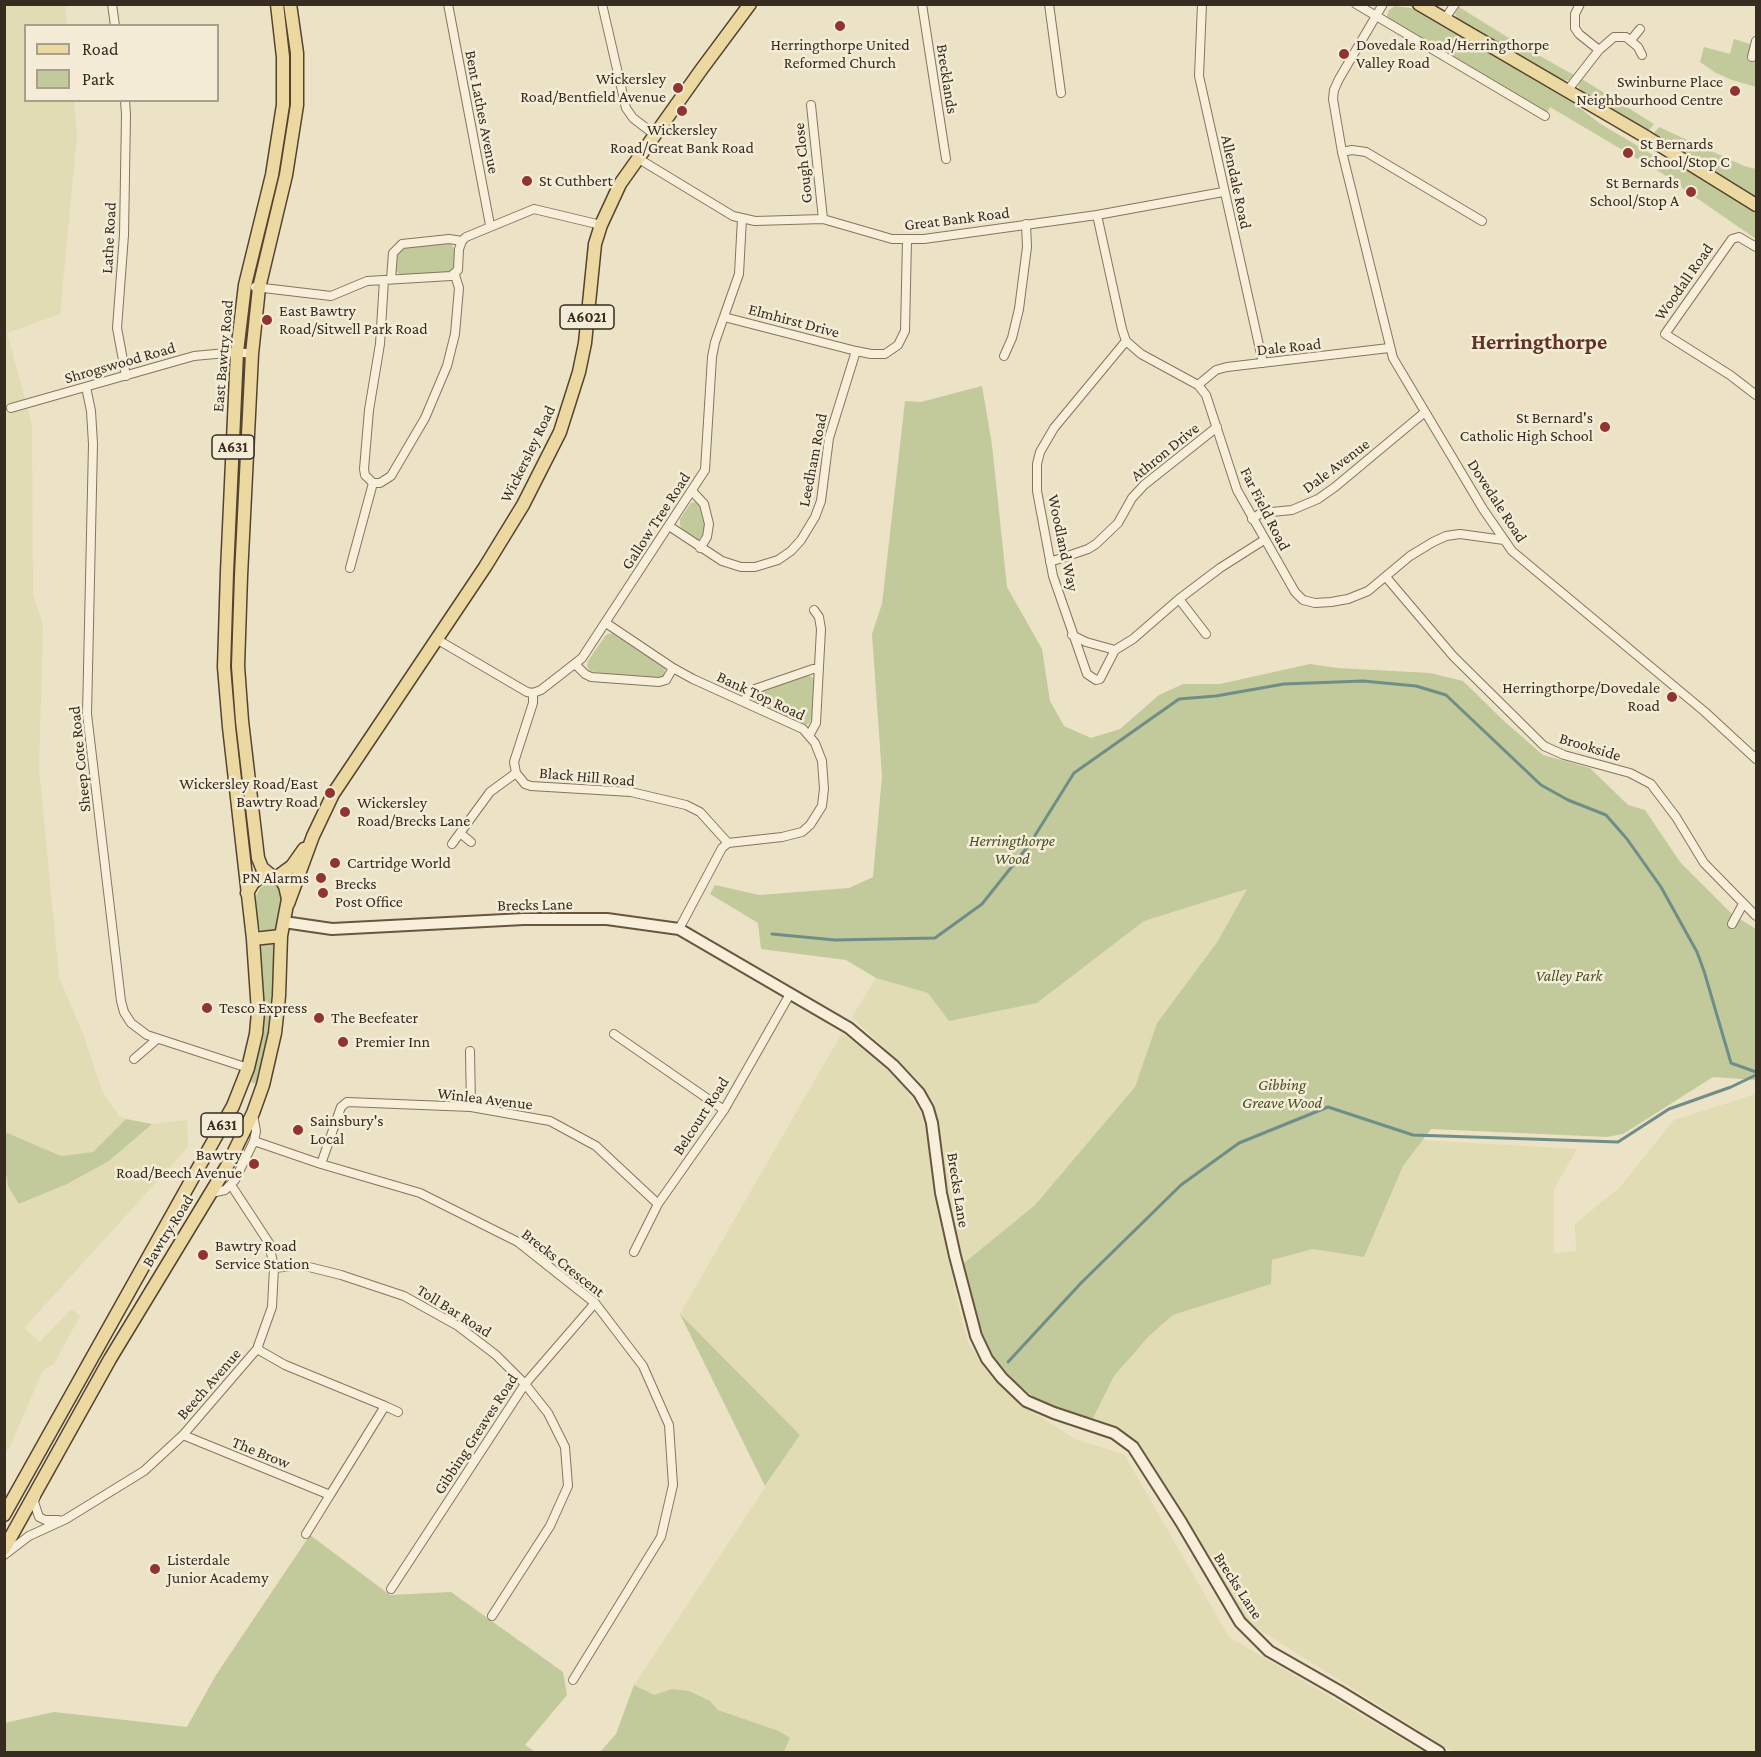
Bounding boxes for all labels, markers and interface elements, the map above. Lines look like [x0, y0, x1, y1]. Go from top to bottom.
marker: Herringthorpe United Reformed Church [833, 19, 847, 33]
legend [24, 24, 219, 102]
place label: Herringthorpe United Reformed Church [770, 35, 910, 73]
place label: Dovedale Road/Herringthorpe Valley Road [1356, 35, 1549, 73]
text: Road [82, 39, 119, 59]
street label: Brecklands [932, 43, 962, 115]
marker: Dovedale Road/Herringthorpe Valley Road [1337, 47, 1351, 61]
street label: Bent Lathes Avenue [461, 49, 503, 175]
text: Park [82, 69, 114, 89]
place label: Wickersley Road/Bentfield Avenue [520, 69, 666, 107]
place label: Swinburne Place Neighbourhood Centre [1576, 72, 1723, 110]
marker: Wickersley Road/Bentfield Avenue [671, 81, 685, 95]
marker: Swinburne Place Neighbourhood Centre [1728, 84, 1742, 98]
marker: Wickersley Road/Great Bank Road [675, 104, 689, 118]
place label: Wickersley Road/Great Bank Road [610, 120, 754, 158]
street label: Gough Close [789, 122, 817, 204]
street label: Allendale Road [1217, 133, 1255, 231]
place label: St Bernards School/Stop C [1640, 134, 1730, 172]
marker: St Bernards School/Stop C [1621, 146, 1635, 160]
place label: St Cuthbert [539, 171, 613, 191]
place label: St Bernards School/Stop A [1590, 173, 1679, 211]
marker: St Cuthbert [520, 174, 534, 188]
marker: St Bernards School/Stop A [1684, 185, 1698, 199]
street label: Lathe Road [98, 202, 120, 274]
street label: Great Bank Road [903, 203, 1011, 235]
street label: Woodall Road [1650, 240, 1718, 324]
street label: East Bawtry Road [209, 299, 237, 413]
street label: Elmhirst Drive [746, 300, 842, 342]
place label: East Bawtry Road/Sitwell Park Road [279, 301, 428, 339]
road number: A6021 [560, 305, 614, 329]
marker: East Bawtry Road/Sitwell Park Road [260, 313, 274, 327]
district label: Herringthorpe [1471, 329, 1607, 355]
street label: Dale Road [1256, 334, 1322, 360]
street label: Shrogswood Road [62, 338, 178, 388]
street label: Wickersley Road [496, 402, 560, 506]
place label: St Bernard's Catholic High School [1460, 408, 1593, 446]
street label: Leedham Road [795, 412, 831, 508]
street label: Athron Drive [1127, 419, 1203, 485]
marker: St Bernard's Catholic High School [1598, 420, 1612, 434]
street label: Dale Avenue [1299, 434, 1373, 498]
road number: A631 [212, 435, 254, 459]
street label: Dovedale Road [1463, 456, 1531, 546]
street label: Far Field Road [1236, 464, 1294, 554]
street label: Gallow Tree Road [617, 469, 695, 573]
street label: Woodland Way [1043, 493, 1083, 593]
street label: Bank Top Road [714, 667, 808, 725]
place label: Herringthorpe/Dovedale Road [1502, 678, 1660, 716]
marker: Herringthorpe/Dovedale Road [1665, 690, 1679, 704]
street label: Sheep Cote Road [65, 705, 95, 813]
street label: Brookside [1557, 729, 1623, 765]
street label: Black Hill Road [538, 763, 636, 791]
place label: Wickersley Road/East Bawtry Road [179, 774, 318, 812]
marker: Wickersley Road/East Bawtry Road [323, 786, 337, 800]
place label: Wickersley Road/Brecks Lane [357, 793, 470, 831]
marker: Wickersley Road/Brecks Lane [338, 805, 352, 819]
park label: Herringthorpe Wood [969, 831, 1055, 869]
place label: Cartridge World [347, 853, 451, 873]
marker: Cartridge World [328, 856, 342, 870]
place label: PN Alarms [242, 868, 309, 888]
marker: PN Alarms [314, 871, 328, 885]
place label: Brecks Post Office [335, 874, 403, 912]
marker: Brecks Post Office [316, 886, 330, 900]
street label: Brecks Lane [497, 895, 573, 915]
park label: Valley Park [1535, 966, 1603, 986]
place label: Tesco Express [219, 998, 307, 1018]
marker: Tesco Express [200, 1001, 214, 1015]
place label: The Beefeater [331, 1008, 418, 1028]
marker: The Beefeater [312, 1011, 326, 1025]
place label: Premier Inn [355, 1032, 430, 1052]
marker: Premier Inn [336, 1035, 350, 1049]
street label: Belcourt Road [669, 1073, 733, 1159]
park label: Gibbing Greave Wood [1242, 1075, 1322, 1113]
street label: Winlea Avenue [436, 1084, 534, 1114]
place label: Sainsbury's Local [310, 1111, 384, 1149]
road number: A631 [201, 1113, 243, 1137]
marker: Sainsbury's Local [291, 1123, 305, 1137]
place label: Bawtry Road/Beech Avenue [116, 1145, 242, 1183]
street label: Brecks Lane [943, 1151, 973, 1229]
marker: Bawtry Road/Beech Avenue [247, 1157, 261, 1171]
street label: Bawtry Road [138, 1191, 198, 1271]
street label: Brecks Crescent [518, 1225, 608, 1301]
place label: Bawtry Road Service Station [215, 1236, 310, 1274]
marker: Bawtry Road Service Station [196, 1248, 210, 1262]
street label: Toll Bar Road [413, 1280, 495, 1342]
street label: Beech Avenue [173, 1344, 245, 1424]
street label: Gibbing Greaves Road [430, 1370, 522, 1498]
street label: The Brow [229, 1433, 293, 1473]
street label: Brecks Lane [1209, 1549, 1267, 1623]
place label: Listerdale Junior Academy [167, 1550, 268, 1588]
marker: Listerdale Junior Academy [148, 1562, 162, 1576]

